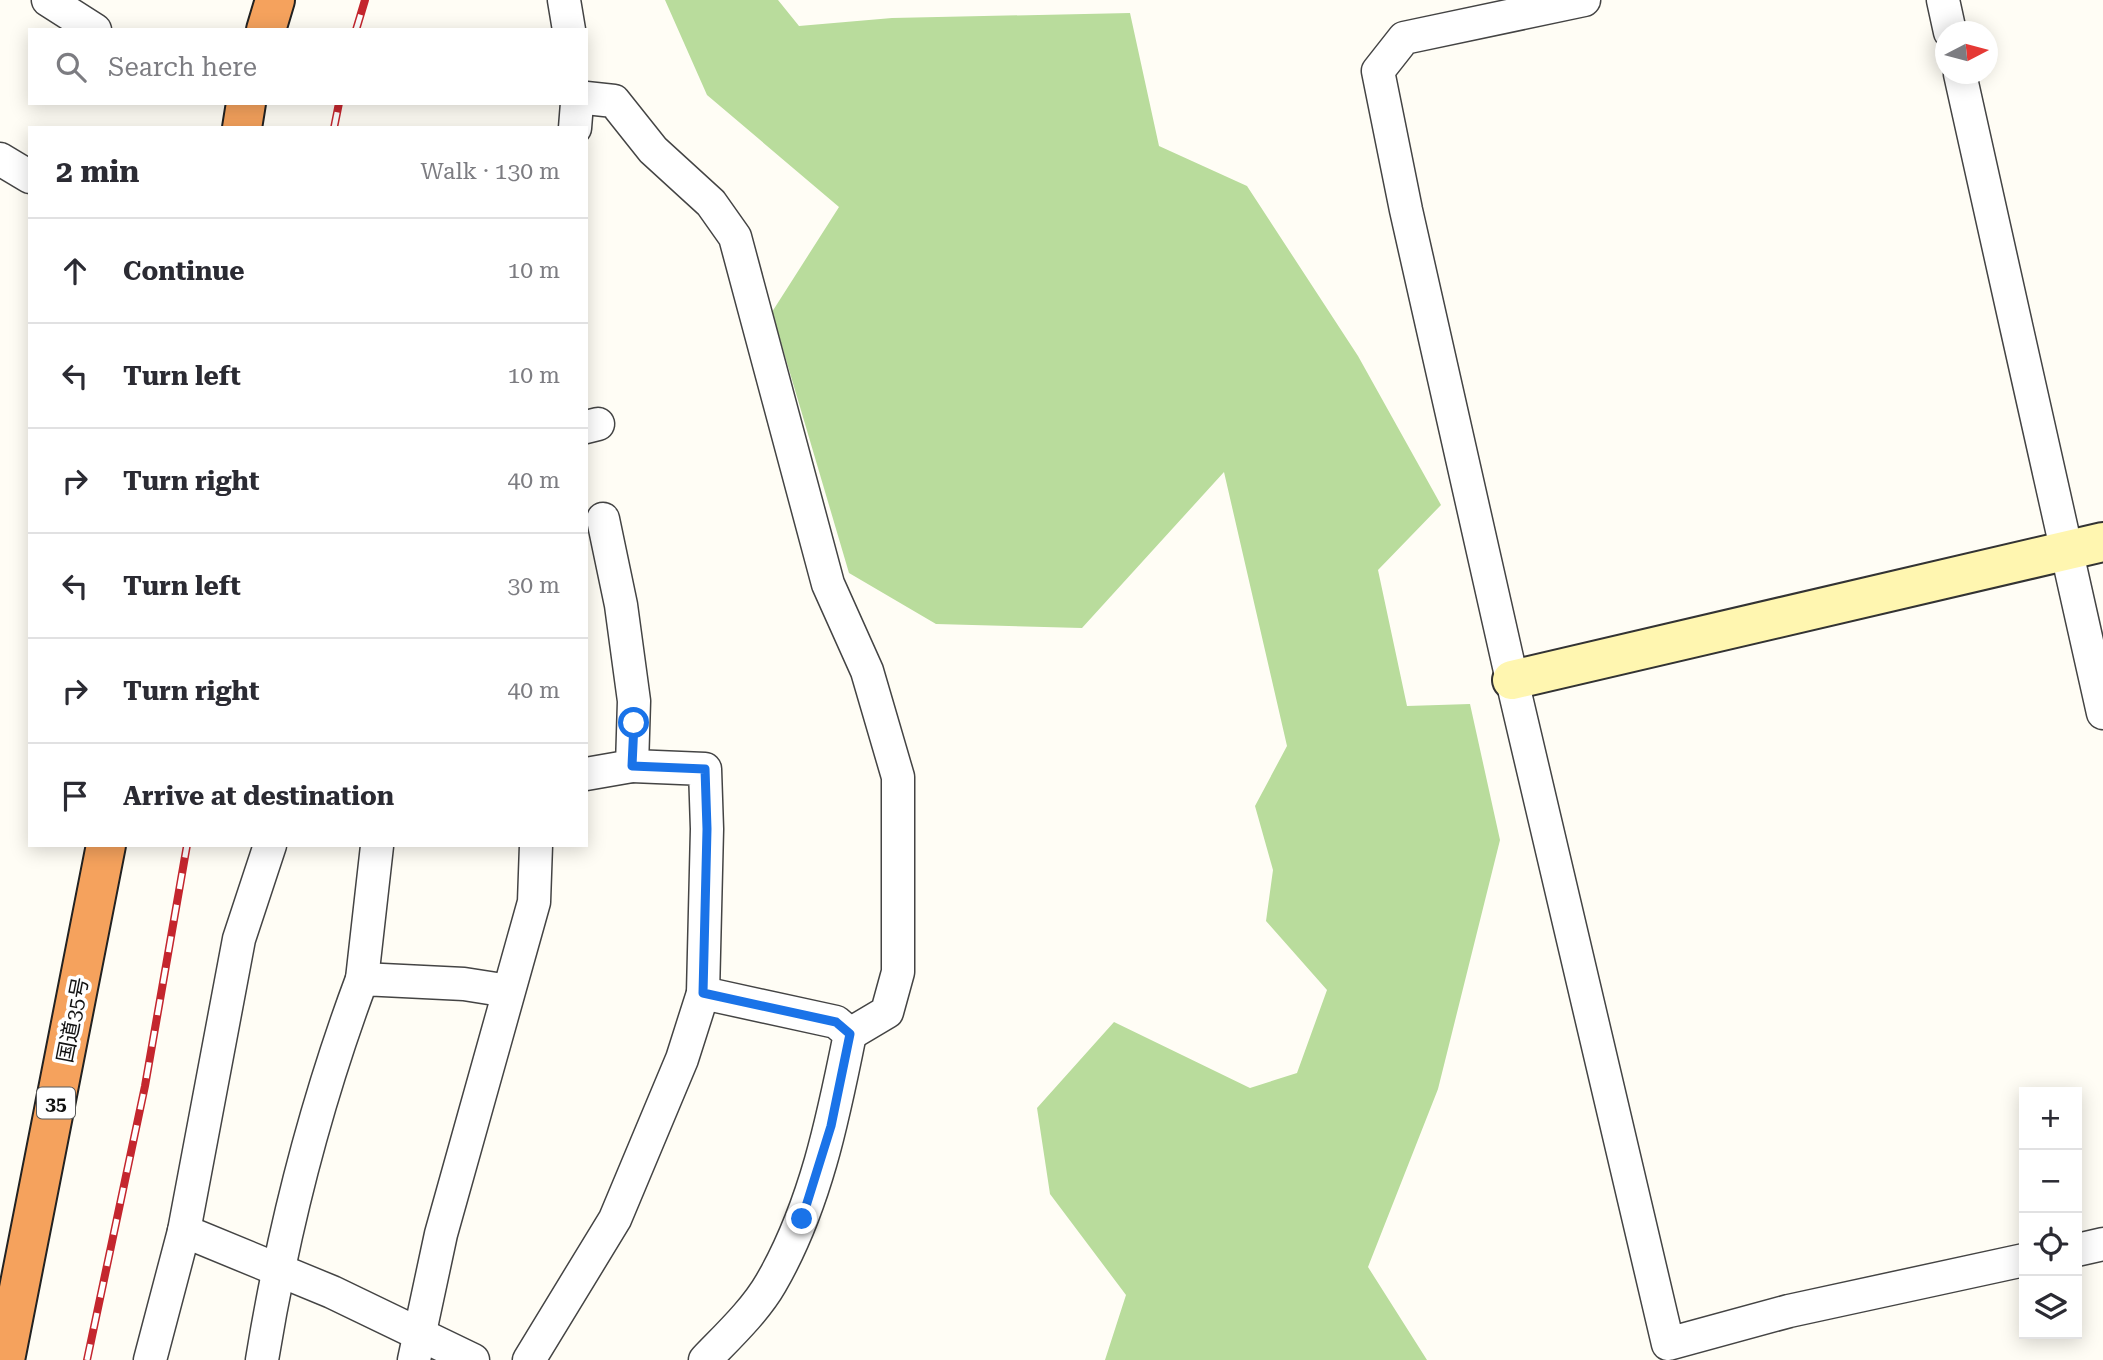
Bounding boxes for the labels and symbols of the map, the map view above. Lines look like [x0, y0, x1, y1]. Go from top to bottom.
north arrow [1935, 21, 1998, 84]
route start [618, 707, 649, 738]
street label: 国道35号 [53, 975, 93, 1065]
road number: 35 [37, 1088, 75, 1119]
route end [786, 1203, 817, 1234]

